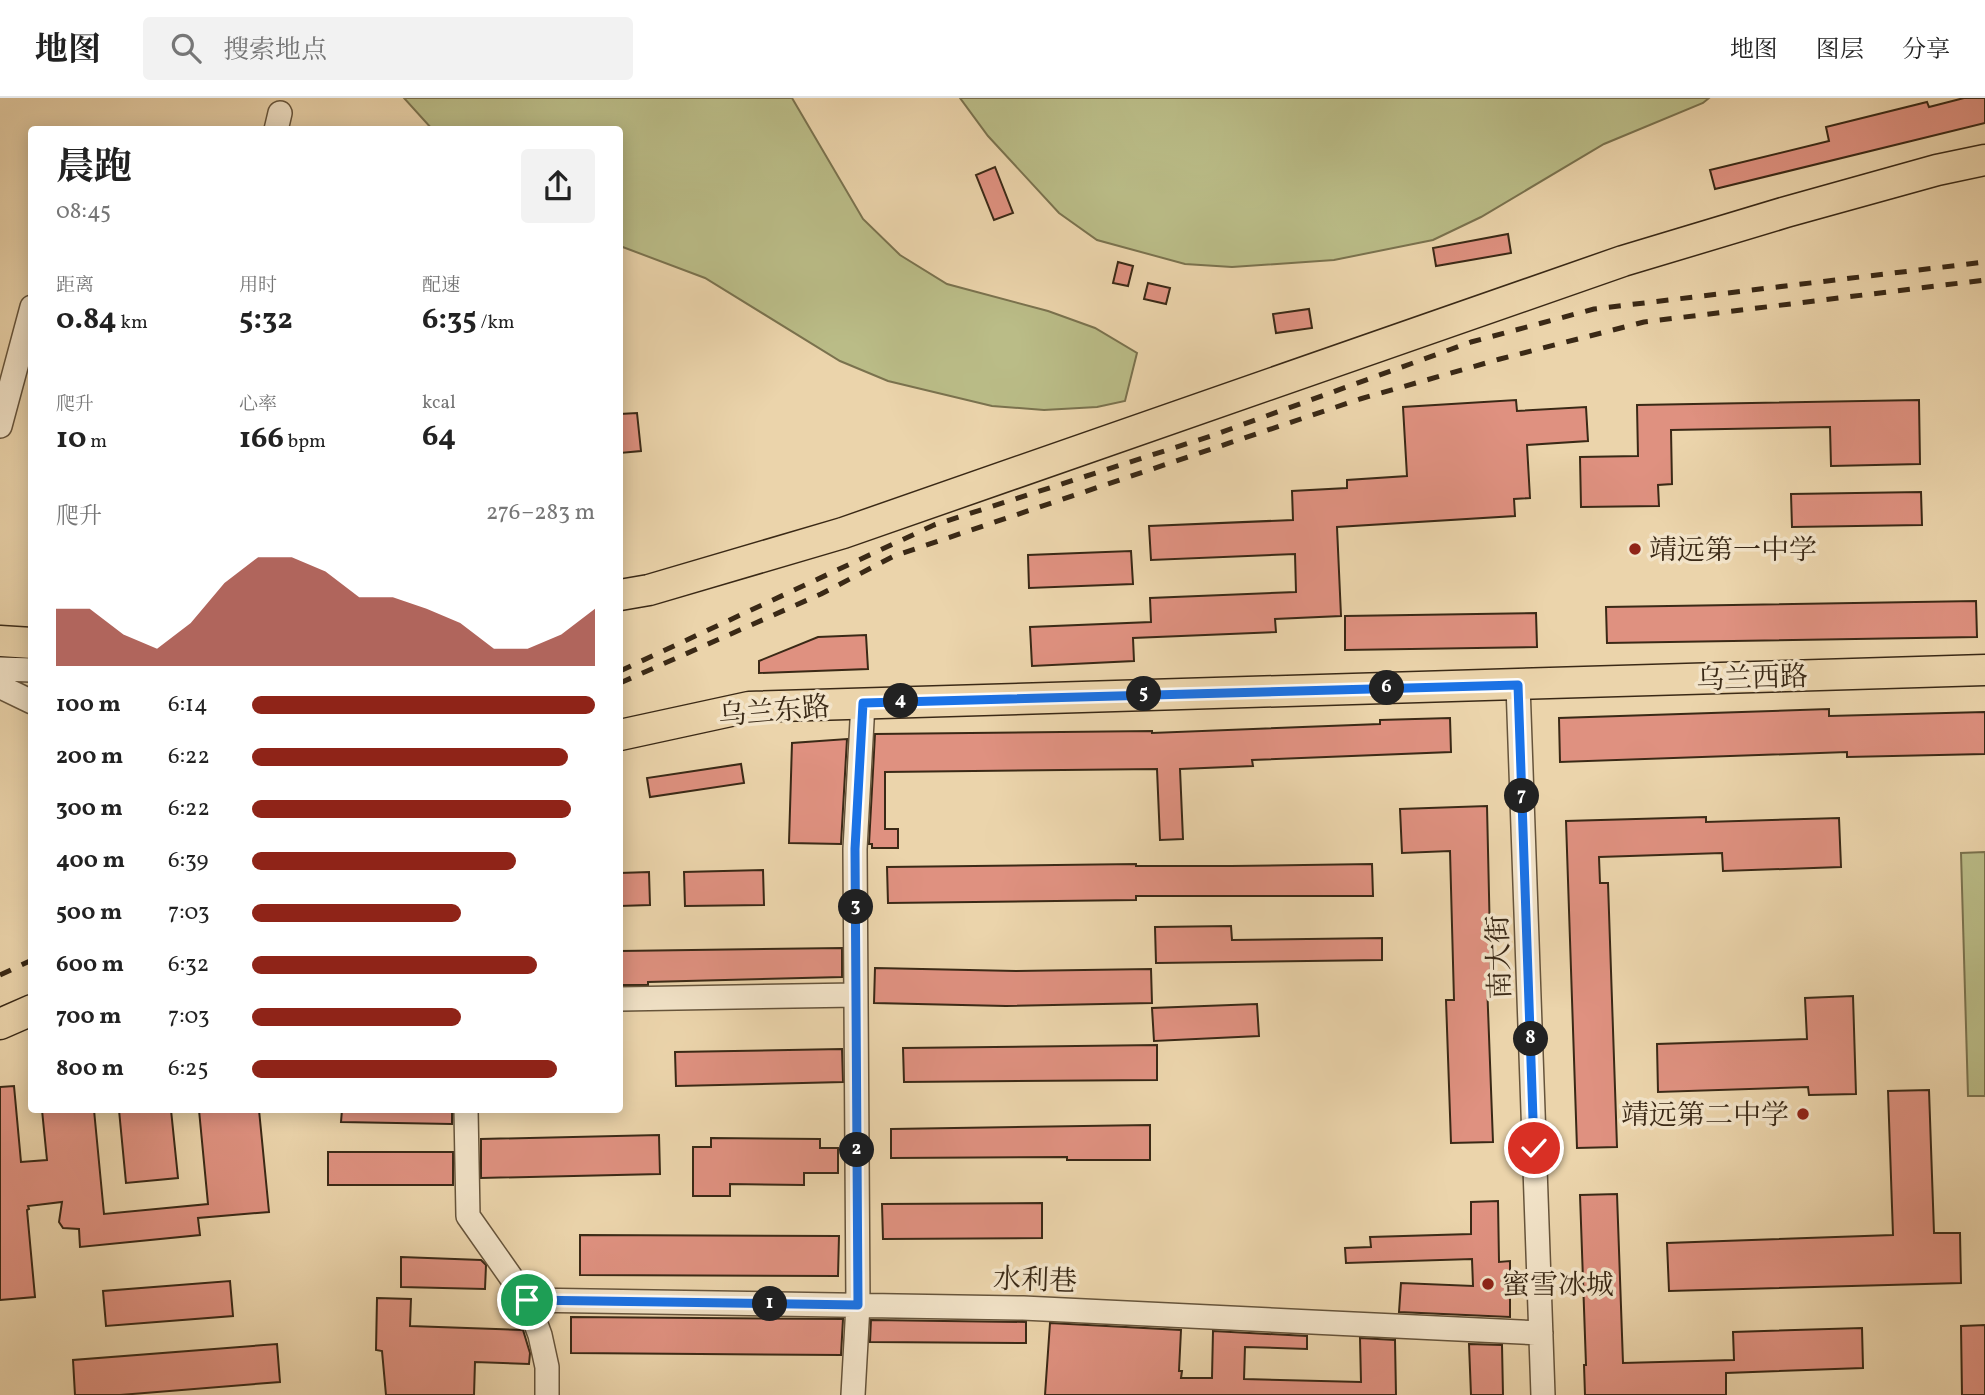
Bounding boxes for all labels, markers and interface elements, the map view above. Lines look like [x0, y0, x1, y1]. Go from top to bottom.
search box [143, 17, 633, 80]
text: 地图 [35, 29, 101, 75]
icon: search [167, 29, 205, 67]
text: 搜索地点 [223, 33, 327, 69]
text: 地图 [1730, 34, 1778, 68]
text: 图层 [1816, 34, 1864, 68]
text: 分享 [1902, 34, 1950, 68]
text: 晨跑 [56, 143, 132, 196]
button: share [521, 149, 595, 223]
text: 08:45 [56, 196, 111, 228]
text: 距离 [56, 273, 94, 299]
text: 用时 [239, 273, 277, 299]
text: 配速 [422, 273, 460, 299]
text: 0.84 [56, 299, 117, 341]
text: 5:32 [239, 299, 293, 341]
text: 6:35 [422, 299, 477, 341]
text: km [117, 310, 148, 336]
text: /km [477, 310, 515, 336]
text: kcal [422, 390, 456, 416]
text: 爬升 [56, 392, 94, 418]
text: 心率 [239, 392, 277, 418]
text: 64 [422, 416, 456, 458]
text: 10 [56, 418, 87, 460]
text: 166 [239, 418, 284, 460]
text: m [87, 429, 107, 455]
text: bpm [284, 429, 326, 455]
text: 276–283 m [486, 497, 595, 529]
text: 爬升 [56, 501, 102, 533]
place label: 靖远第一中学 [1649, 532, 1817, 571]
marker: 靖远第一中学 [1627, 541, 1643, 557]
street label: 乌兰西路 [1695, 658, 1809, 701]
pin: 6 [1370, 670, 1404, 706]
text: 6 [1381, 674, 1392, 700]
pin: 5 [1126, 676, 1162, 712]
text: 5 [1139, 680, 1148, 706]
pin: 4 [884, 684, 918, 718]
text: 4 [895, 687, 906, 713]
street label: 乌兰东路 [717, 688, 832, 737]
text: 100 m [56, 689, 121, 721]
text: 6:14 [168, 689, 208, 721]
text: 200 m [56, 741, 123, 773]
text: 6:22 [168, 741, 210, 773]
pin: 7 [1504, 778, 1540, 814]
text: 7 [1517, 782, 1526, 808]
text: 300 m [56, 793, 123, 825]
text: 6:22 [168, 793, 210, 825]
text: 400 m [56, 845, 125, 877]
text: 6:39 [168, 845, 208, 877]
pin: 3 [838, 890, 874, 924]
text: 3 [851, 893, 860, 919]
text: 500 m [56, 897, 122, 929]
text: 7:03 [168, 897, 210, 929]
street label: 南大街 [1480, 914, 1521, 1000]
text: 600 m [56, 949, 124, 981]
text: 6:32 [168, 949, 209, 981]
text: 700 m [56, 1001, 122, 1033]
text: 7:03 [168, 1001, 210, 1033]
pin: 8 [1514, 1021, 1548, 1056]
text: 8 [1525, 1025, 1536, 1051]
text: 800 m [56, 1053, 124, 1085]
text: 6:25 [168, 1053, 208, 1085]
place label: 靖远第二中学 [1621, 1097, 1789, 1136]
marker: 靖远第二中学 [1795, 1106, 1811, 1122]
pin [1504, 1118, 1564, 1178]
icon: check [1515, 1129, 1553, 1167]
pin: 2 [840, 1132, 874, 1168]
text: 2 [852, 1136, 861, 1162]
street label: 水利巷 [992, 1261, 1078, 1302]
place label: 蜜雪冰城 [1502, 1267, 1614, 1306]
pin [497, 1270, 557, 1330]
marker: 蜜雪冰城 [1480, 1276, 1496, 1292]
icon: arrive [508, 1281, 546, 1319]
pin: 1 [752, 1286, 788, 1322]
text: 1 [766, 1290, 773, 1316]

